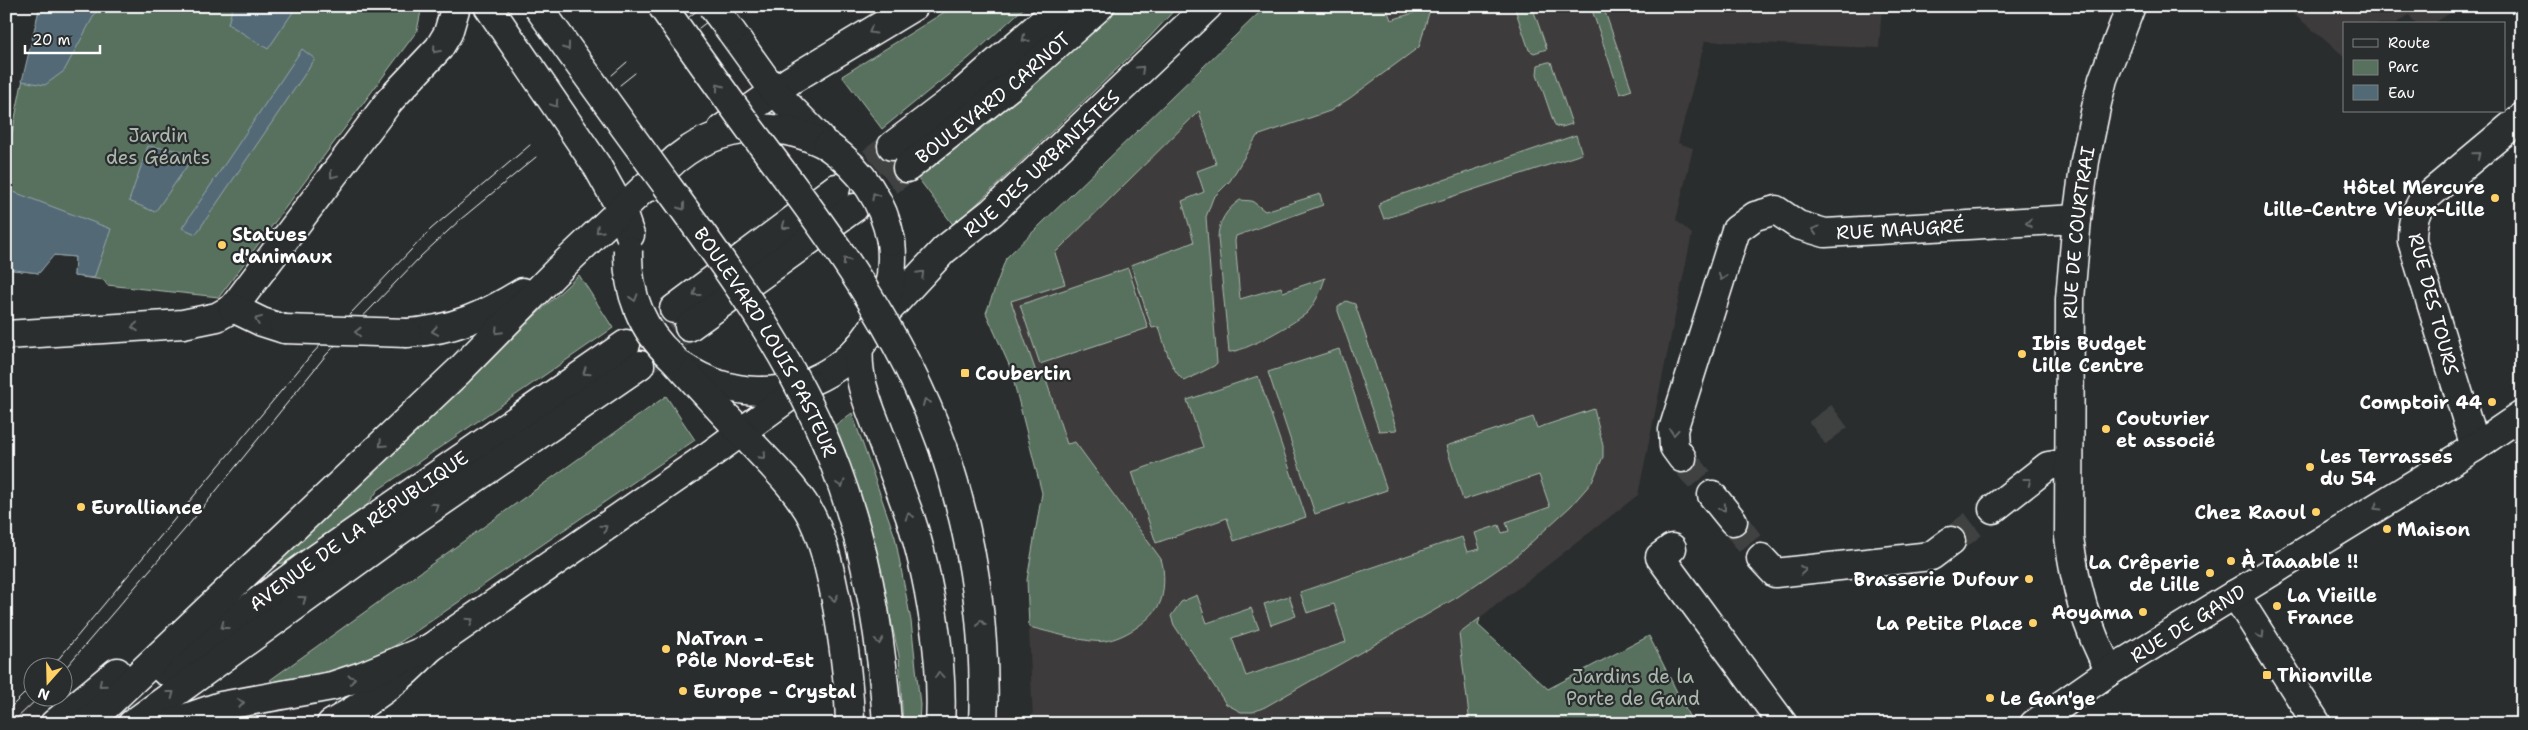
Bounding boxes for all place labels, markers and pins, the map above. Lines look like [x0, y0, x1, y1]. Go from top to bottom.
place label: Hôtel Mercure Lille-Centre Vieux-Lille [2263, 175, 2485, 222]
marker: Hôtel Mercure Lille-Centre Vieux-Lille [2489, 192, 2501, 204]
place label: Statues d'animaux [232, 222, 332, 269]
marker: Statues d'animaux [216, 239, 228, 251]
place label: Ibis Budget Lille Centre [2032, 331, 2146, 378]
marker: Ibis Budget Lille Centre [2016, 348, 2028, 360]
place label: Coubertin [975, 361, 1071, 386]
marker: Coubertin [959, 367, 971, 379]
place label: Comptoir 44 [2360, 390, 2483, 415]
marker: Comptoir 44 [2486, 396, 2498, 408]
place label: Couturier et associé [2116, 406, 2215, 453]
marker: Couturier et associé [2100, 423, 2112, 435]
place label: Les Terrasses du 54 [2320, 444, 2453, 491]
marker: Les Terrasses du 54 [2304, 461, 2316, 473]
place label: Euralliance [91, 495, 203, 520]
place label: Chez Raoul [2195, 500, 2306, 525]
marker: Euralliance [75, 501, 87, 513]
marker: Chez Raoul [2310, 506, 2322, 518]
place label: Maison [2397, 517, 2471, 542]
marker: Maison [2381, 523, 2393, 535]
place label: À Taaable !! [2241, 548, 2358, 574]
place label: La Crêperie de Lille [2088, 550, 2200, 597]
marker: À Taaable !! [2225, 555, 2237, 567]
place label: Brasserie Dufour [1853, 567, 2019, 592]
marker: La Crêperie de Lille [2204, 567, 2216, 579]
marker: Brasserie Dufour [2023, 573, 2035, 585]
place label: La Vieille France [2287, 583, 2377, 630]
place label: Aoyama [2051, 600, 2133, 625]
marker: La Vieille France [2271, 600, 2283, 612]
marker: Aoyama [2137, 606, 2149, 618]
place label: La Petite Place [1876, 611, 2023, 636]
marker: La Petite Place [2027, 617, 2039, 629]
place label: NaTran - Pôle Nord-Est [676, 626, 814, 673]
marker: NaTran - Pôle Nord-Est [660, 643, 672, 655]
place label: Thionville [2277, 663, 2373, 688]
marker: Thionville [2261, 669, 2273, 681]
place label: Europe - Crystal [693, 679, 857, 704]
marker: Europe - Crystal [677, 685, 689, 697]
place label: Le Gan'ge [2000, 686, 2096, 711]
marker: Le Gan'ge [1984, 692, 1996, 704]

